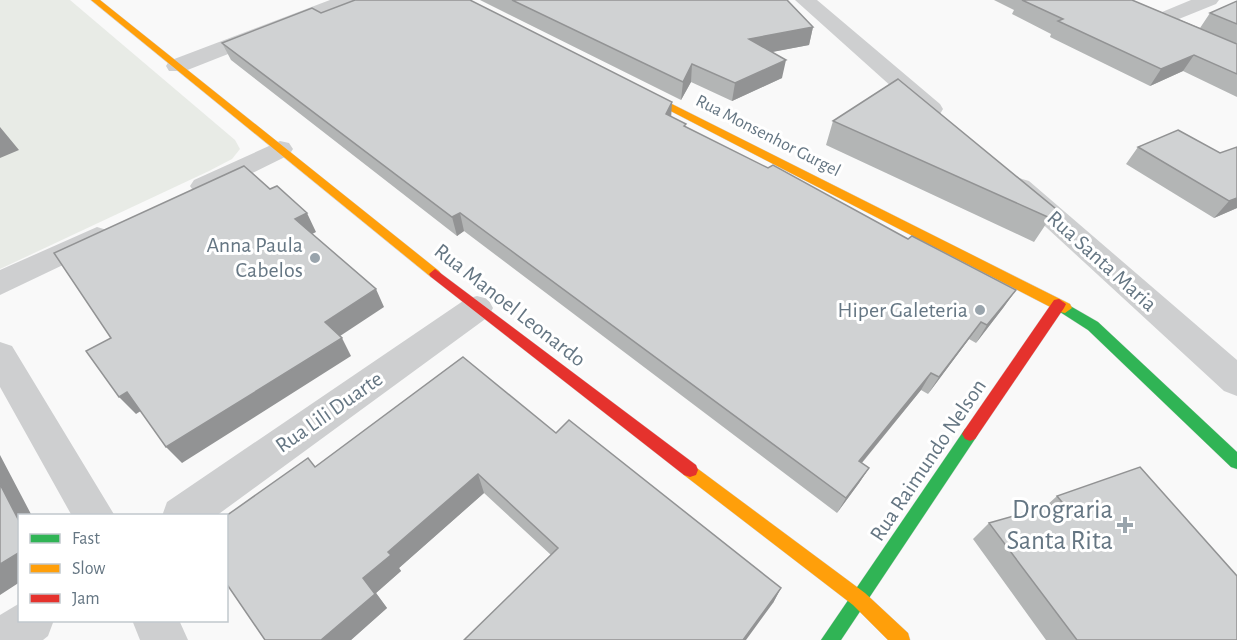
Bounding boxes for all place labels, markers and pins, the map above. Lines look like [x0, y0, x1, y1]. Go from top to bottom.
place label: Anna Paula Cabelos [206, 234, 303, 281]
marker: Anna Paula Cabelos [308, 251, 322, 265]
place label: Hiper Galeteria [837, 299, 968, 321]
marker: Hiper Galeteria [973, 303, 987, 317]
place label: Drograria Santa Rita [1007, 496, 1113, 554]
marker: Drograria Santa Rita [1118, 518, 1132, 532]

